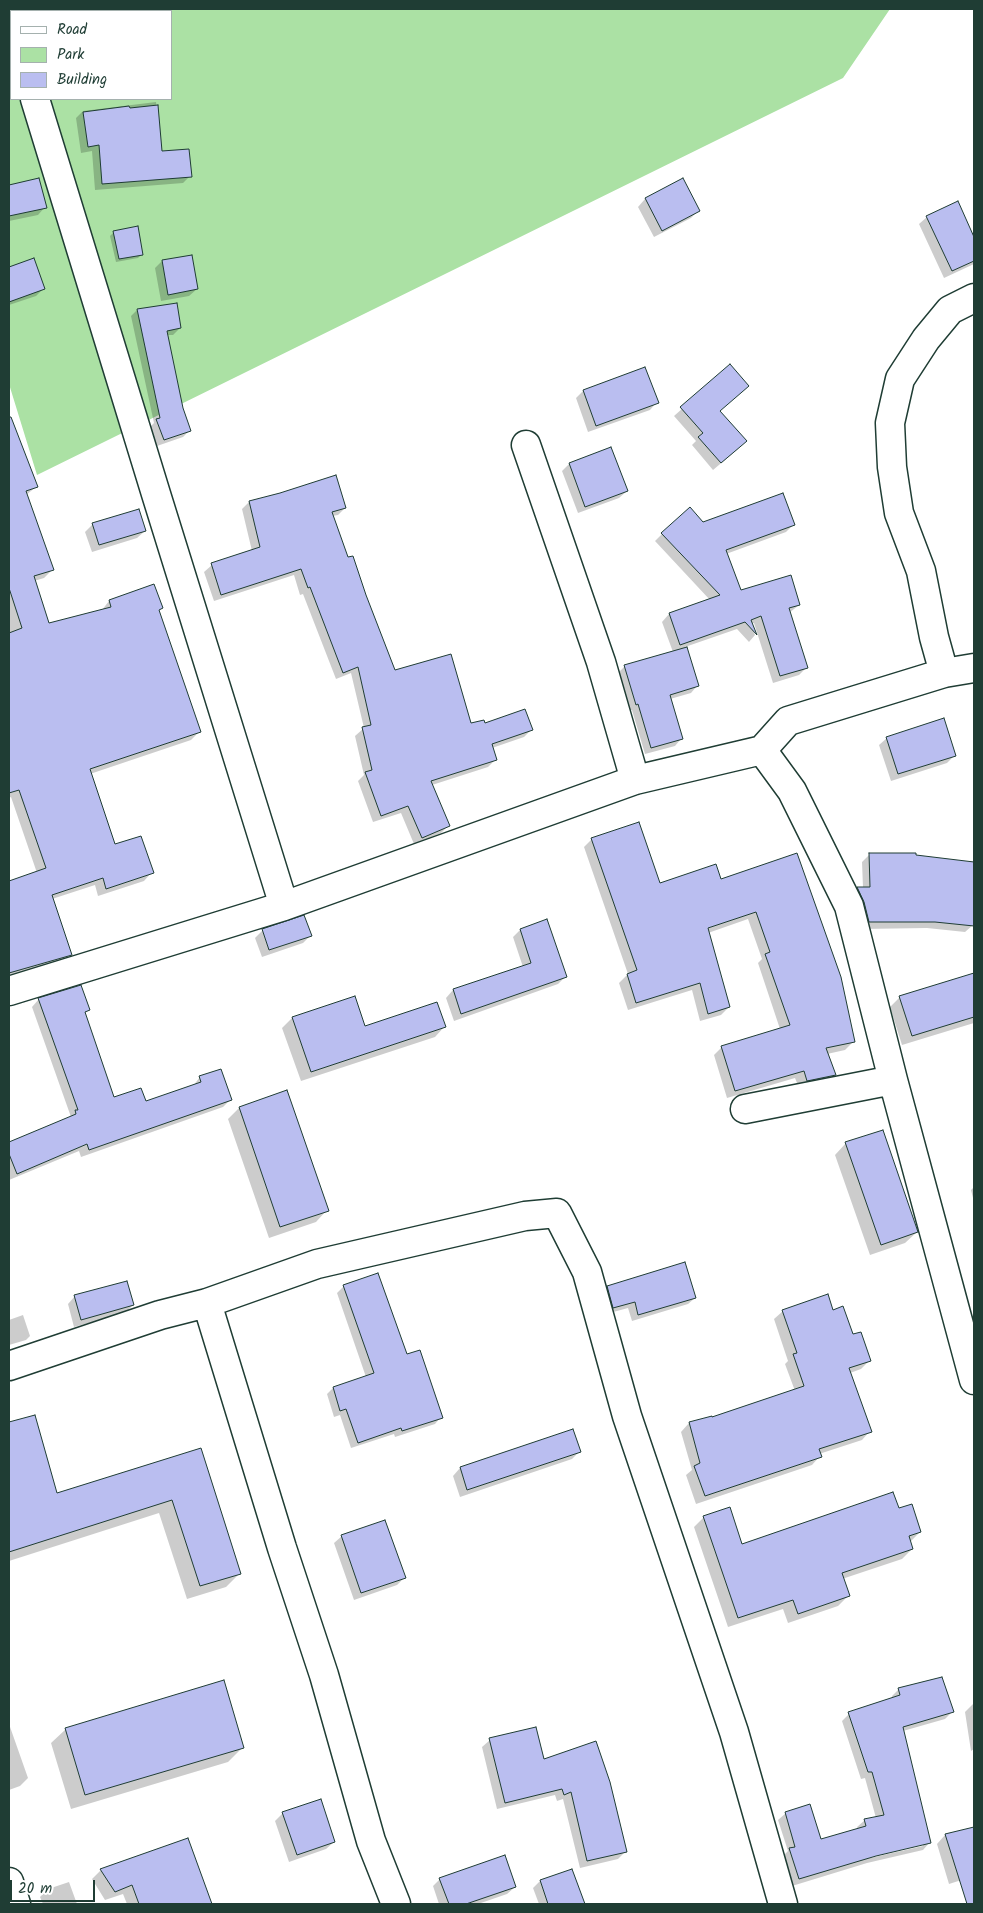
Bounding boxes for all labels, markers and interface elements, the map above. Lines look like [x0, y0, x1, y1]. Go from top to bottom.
legend [10, 10, 172, 100]
text: Road [57, 18, 87, 42]
text: Park [57, 43, 84, 67]
text: Building [57, 68, 107, 92]
scale bar [12, 1870, 98, 1902]
text: 20 m [18, 1877, 52, 1901]

